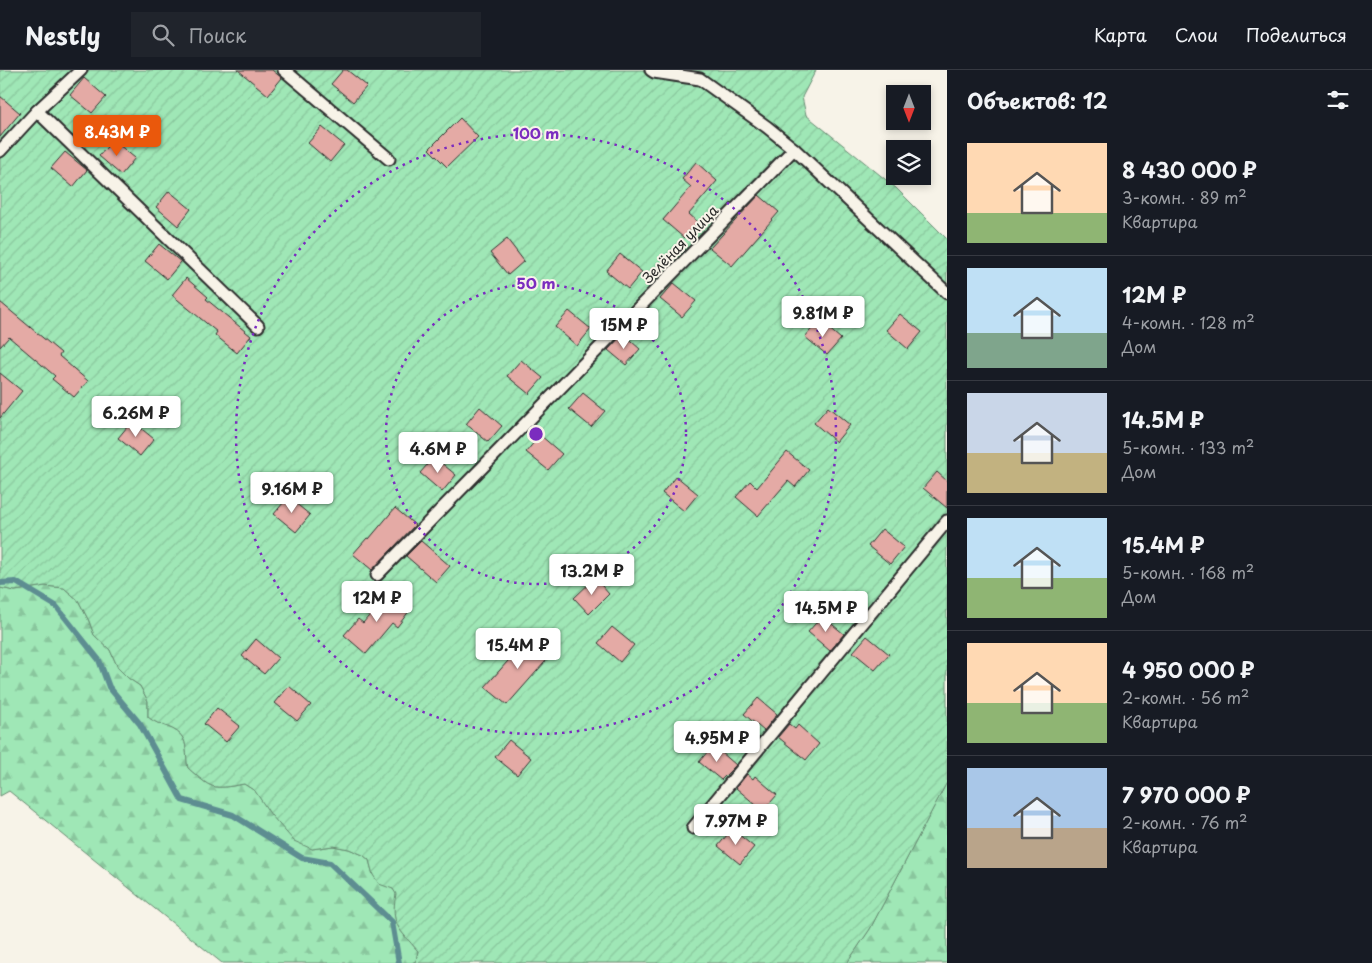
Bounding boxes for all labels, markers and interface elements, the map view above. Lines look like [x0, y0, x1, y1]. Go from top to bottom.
search box [131, 12, 481, 57]
text: Nestly [25, 17, 101, 53]
icon: search [149, 21, 177, 49]
text: Поиск [189, 21, 246, 49]
text: Карта [1094, 21, 1147, 48]
text: Слои [1175, 21, 1218, 48]
text: Поделиться [1246, 21, 1347, 48]
text: Объектов: 12 [967, 84, 1108, 116]
north arrow [886, 85, 931, 130]
map controls [886, 85, 931, 185]
icon: filters [1324, 86, 1352, 114]
pin: 8.43M ₽ [71, 114, 163, 157]
text: 8.43M ₽ [84, 119, 150, 143]
text: 100 m [513, 121, 559, 144]
button: layers [886, 140, 931, 185]
text: 8 430 000 ₽ [1122, 153, 1257, 185]
icon: home [1007, 163, 1067, 223]
text: 3-комн. · 89 m² [1122, 185, 1247, 209]
street label: Зелёная улица [637, 200, 723, 288]
text: Квартира [1122, 209, 1197, 233]
text: 50 m [517, 271, 555, 294]
text: 12M ₽ [1122, 278, 1186, 310]
icon: home [1007, 288, 1067, 348]
pin: 9.81M ₽ [777, 296, 869, 338]
text: 9.81M ₽ [793, 300, 853, 324]
pin: 15M ₽ [589, 308, 659, 350]
text: 4-комн. · 128 m² [1122, 310, 1255, 334]
text: 15M ₽ [600, 312, 648, 336]
text: Дом [1122, 334, 1156, 358]
pin: 6.26M ₽ [90, 396, 182, 438]
text: 6.26M ₽ [103, 400, 169, 424]
text: 14.5M ₽ [1122, 403, 1204, 435]
icon: home [1007, 413, 1067, 473]
centre of rings [527, 425, 545, 443]
pin: 4.6M ₽ [397, 432, 479, 474]
text: 5-комн. · 133 m² [1122, 435, 1254, 459]
text: 4.6M ₽ [410, 436, 466, 460]
text: Дом [1122, 459, 1156, 483]
pin: 9.16M ₽ [246, 472, 338, 514]
text: 9.16M ₽ [261, 476, 323, 500]
text: 15.4M ₽ [1122, 528, 1204, 560]
icon: home [1007, 538, 1067, 598]
pin: 13.2M ₽ [546, 554, 638, 596]
text: 13.2M ₽ [560, 558, 624, 582]
text: 5-комн. · 168 m² [1122, 560, 1254, 584]
pin: 12M ₽ [342, 580, 412, 623]
text: Дом [1122, 584, 1156, 608]
text: 12M ₽ [353, 585, 401, 609]
pin: 14.5M ₽ [780, 590, 872, 633]
text: 14.5M ₽ [795, 595, 857, 619]
pin: 15.4M ₽ [472, 628, 564, 670]
text: 15.4M ₽ [487, 632, 549, 656]
text: 4 950 000 ₽ [1122, 653, 1254, 685]
icon: home [1007, 663, 1067, 723]
text: 2-комн. · 56 m² [1122, 685, 1249, 709]
text: Квартира [1122, 709, 1197, 733]
pin: 4.95M ₽ [671, 720, 763, 763]
text: 4.95M ₽ [685, 725, 749, 749]
text: 7 970 000 ₽ [1122, 778, 1250, 810]
icon: home [1007, 788, 1067, 848]
pin: 7.97M ₽ [690, 804, 782, 846]
text: 7.97M ₽ [705, 808, 767, 832]
text: 2-комн. · 76 m² [1122, 810, 1247, 834]
text: Квартира [1122, 834, 1197, 858]

